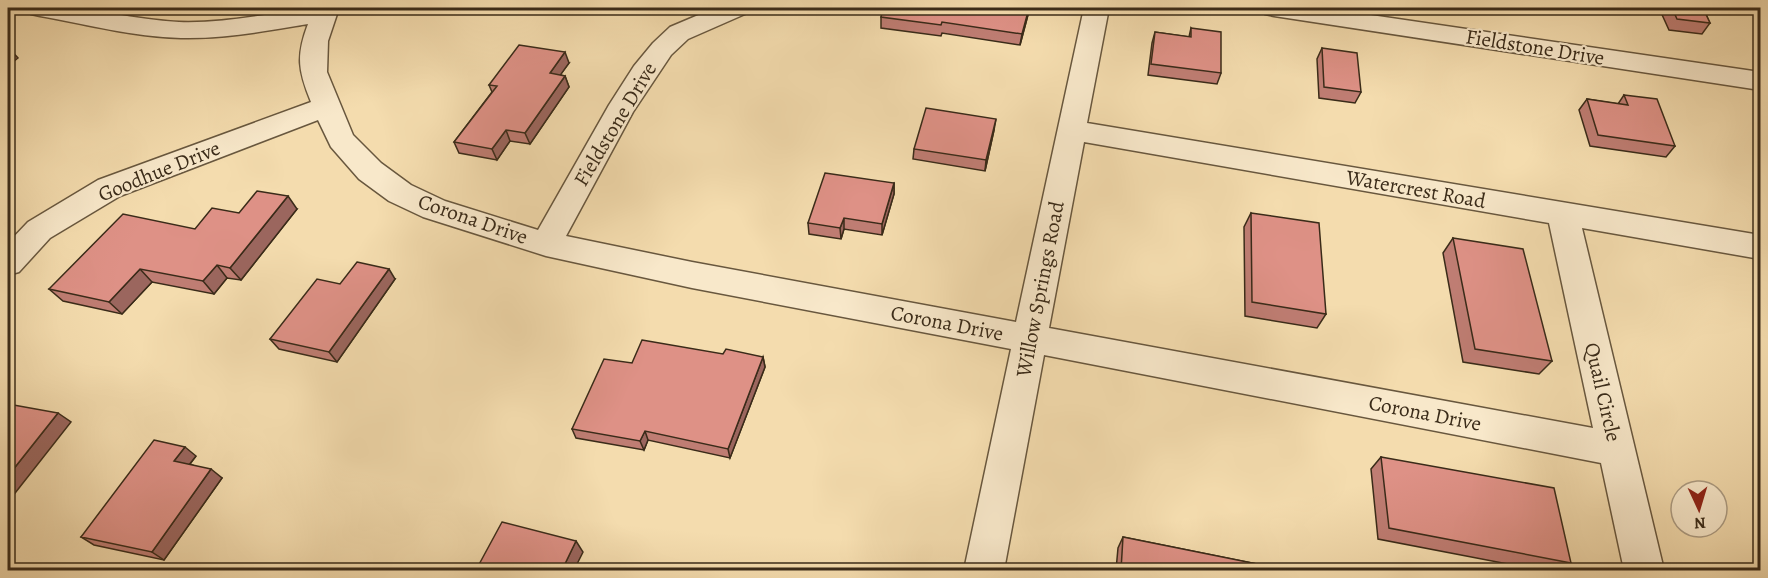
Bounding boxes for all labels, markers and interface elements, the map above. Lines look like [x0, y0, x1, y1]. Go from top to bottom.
street label: Fieldstone Drive [1464, 22, 1606, 72]
street label: Fieldstone Drive [567, 57, 663, 191]
street label: Goodhue Drive [94, 134, 224, 208]
street label: Watercrest Road [1343, 163, 1489, 215]
street label: Corona Drive [415, 187, 531, 251]
street label: Willow Springs Road [1009, 198, 1071, 380]
street label: Corona Drive [888, 298, 1006, 348]
street label: Quail Circle [1578, 340, 1628, 444]
street label: Corona Drive [1366, 388, 1484, 438]
north arrow [1669, 479, 1729, 539]
text: N [1693, 512, 1707, 534]

